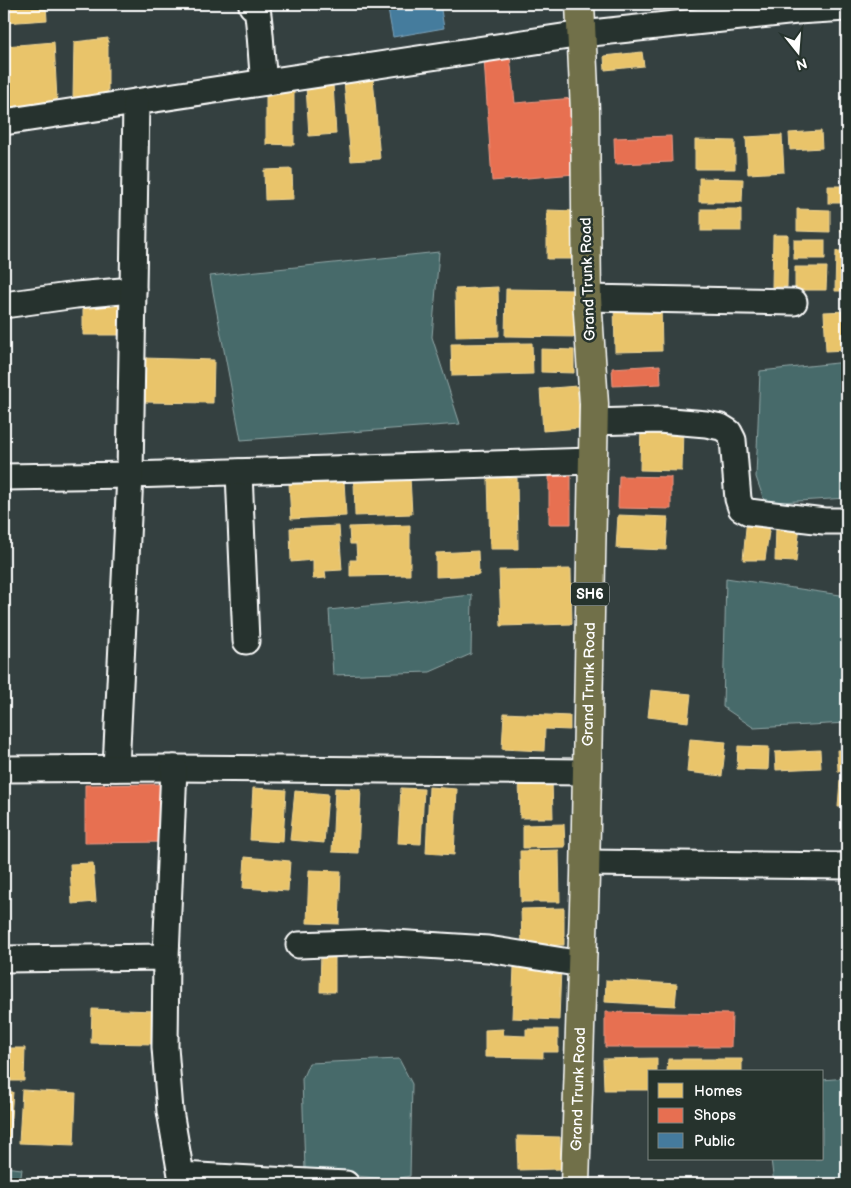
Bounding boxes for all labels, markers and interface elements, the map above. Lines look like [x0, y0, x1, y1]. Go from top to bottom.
north arrow [774, 28, 824, 78]
text: N [794, 54, 809, 74]
street label: Grand Trunk Road [576, 217, 600, 341]
road number: SH6 [571, 582, 609, 606]
street label: Grand Trunk Road [578, 622, 599, 746]
street label: Grand Trunk Road [567, 1027, 590, 1151]
legend [648, 1070, 824, 1160]
text: Homes [694, 1082, 743, 1101]
text: Shops [694, 1106, 737, 1125]
text: Public [694, 1132, 735, 1151]

